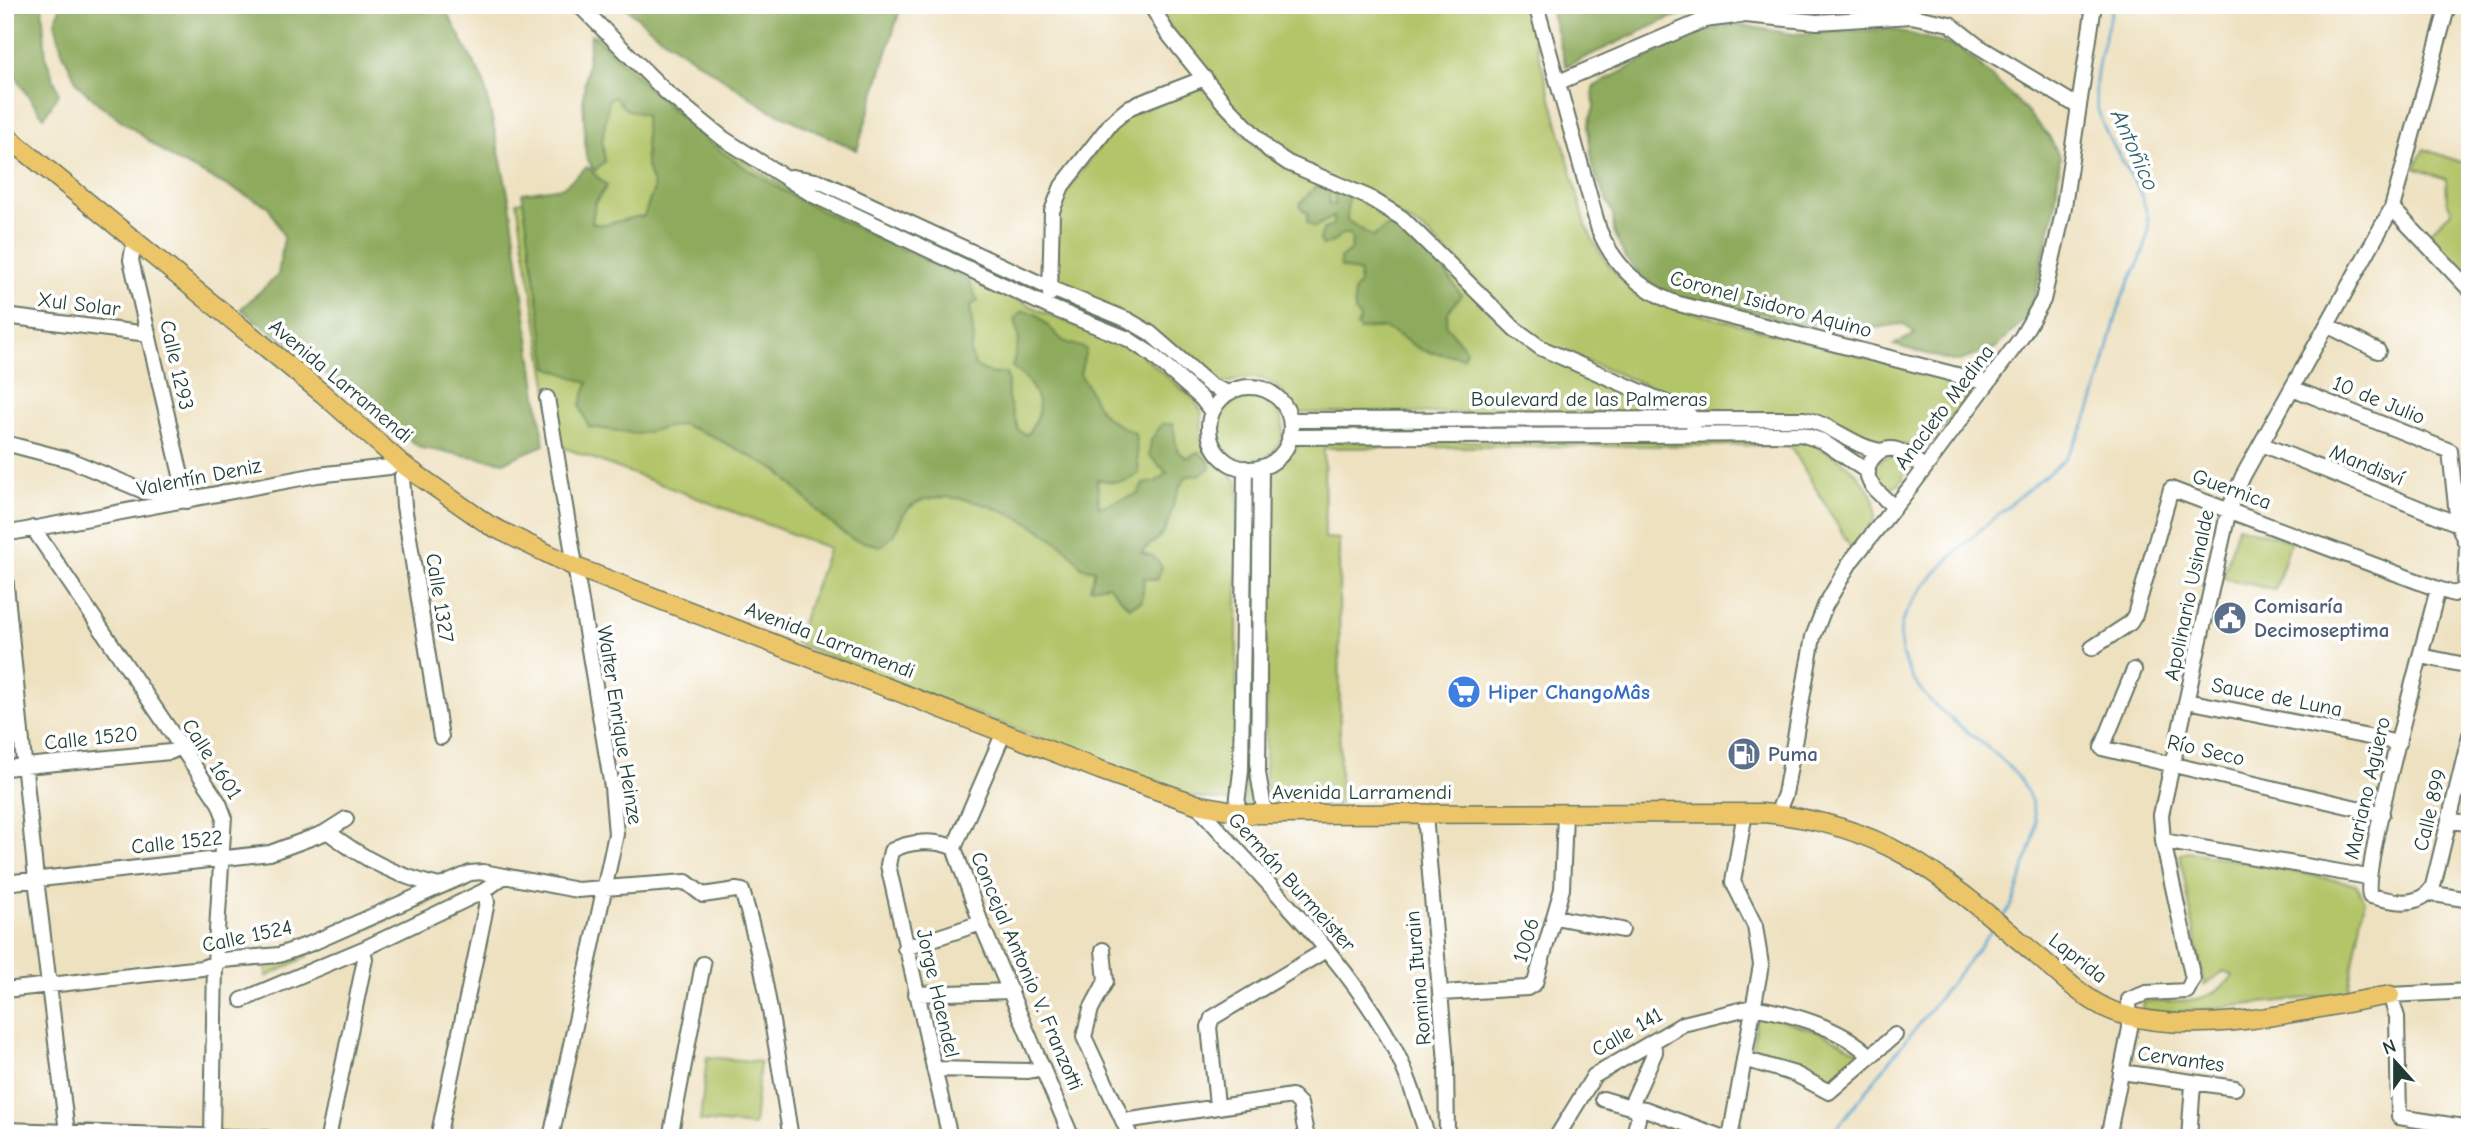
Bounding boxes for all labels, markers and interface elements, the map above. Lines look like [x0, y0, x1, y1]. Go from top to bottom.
water label: Antoñico [2105, 104, 2165, 195]
street label: Coronel Isidoro Aquino [1667, 265, 1875, 343]
street label: Xul Solar [36, 287, 122, 321]
street label: Avenida Larramendi [264, 314, 418, 448]
street label: Calle 1293 [155, 318, 199, 412]
street label: Anacleto Medina [1889, 340, 1999, 474]
street label: 10 de Julio [2329, 371, 2429, 429]
street label: Boulevard de las Palmeras [1471, 387, 1707, 411]
street label: Mandisví [2326, 439, 2408, 491]
street label: Valentín Deniz [135, 453, 263, 501]
street label: Guernica [2189, 464, 2275, 514]
street label: Apolinario Usinalde [2159, 507, 2219, 683]
street label: Calle 1327 [421, 552, 459, 645]
place label: Comisaría Decimoseptima [2254, 594, 2389, 642]
street label: Avenida Larramendi [742, 597, 918, 683]
public building icon: Comisaría Decimoseptima [2211, 599, 2249, 637]
street label: Walter Enrique Heinze [592, 624, 648, 826]
supermarket icon: Hiper ChangoMâs [1445, 673, 1483, 711]
street label: Sauce de Luna [2209, 673, 2345, 721]
place label: Hiper ChangoMâs [1488, 680, 1650, 704]
street label: Calle 1601 [177, 714, 247, 804]
street label: Mariano Agüero [2339, 714, 2395, 862]
street label: Calle 1520 [43, 721, 139, 755]
street label: Río Seco [2165, 729, 2247, 771]
fuel station icon: Puma [1725, 735, 1763, 773]
place label: Puma [1768, 742, 1818, 766]
street label: Calle 899 [2408, 767, 2452, 853]
street label: Avenida Larramendi [1272, 780, 1452, 804]
street label: Germán Burmeister [1223, 808, 1361, 957]
street label: Calle 1522 [130, 825, 224, 859]
street label: Concejal Antonio V. Franzotti [966, 848, 1088, 1094]
street label: Romina Iturain [1400, 910, 1436, 1046]
street label: Calle 1524 [200, 915, 294, 957]
street label: 1006 [1508, 915, 1544, 965]
street label: Jorge Haendel [912, 926, 964, 1060]
street label: Laprida [2044, 928, 2112, 988]
street label: Calle 141 [1588, 1002, 1666, 1062]
north arrow [2360, 1028, 2430, 1098]
text: N [2380, 1035, 2399, 1060]
street label: Cervantes [2136, 1041, 2226, 1077]

